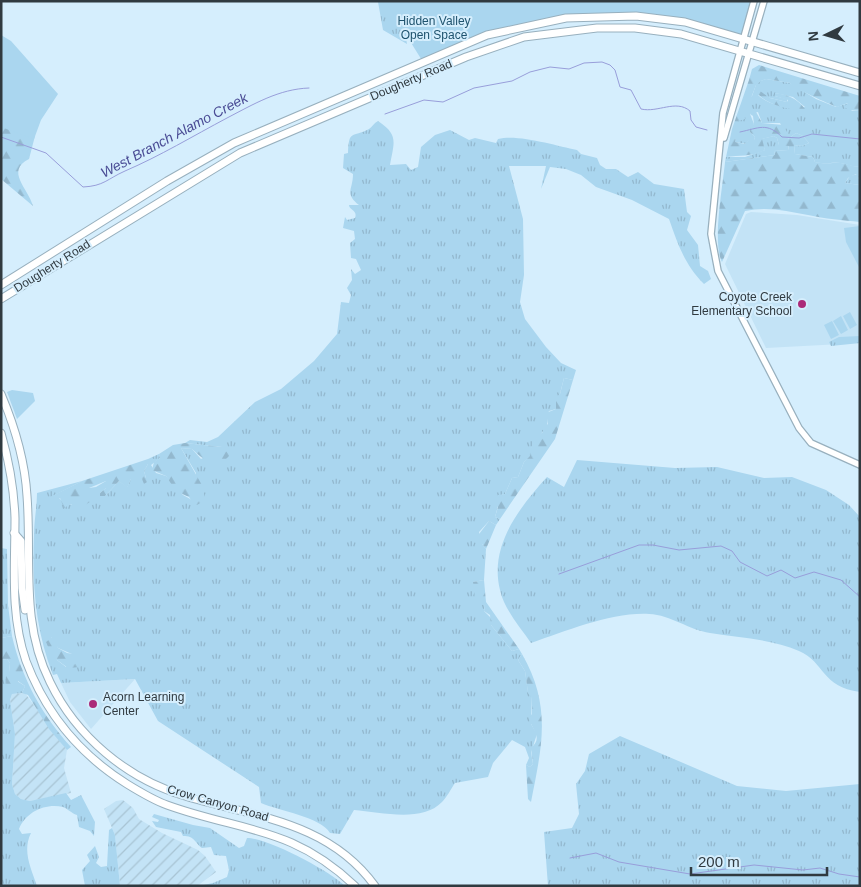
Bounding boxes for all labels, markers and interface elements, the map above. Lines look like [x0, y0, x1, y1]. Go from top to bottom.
north arrow [801, 10, 851, 60]
park label: Hidden Valley Open Space [397, 14, 471, 42]
text: N [805, 30, 821, 42]
street label: Dougherty Road [368, 56, 454, 104]
water label: West Branch Alamo Creek [98, 89, 251, 181]
street label: Dougherty Road [11, 237, 93, 295]
place label: Coyote Creek Elementary School [691, 290, 793, 318]
marker: Coyote Creek Elementary School [796, 298, 808, 310]
place label: Acorn Learning Center [103, 690, 184, 718]
marker: Acorn Learning Center [87, 698, 99, 710]
street label: Crow Canyon Road [166, 782, 270, 824]
scale bar [691, 844, 827, 876]
text: 200 m [698, 853, 740, 870]

